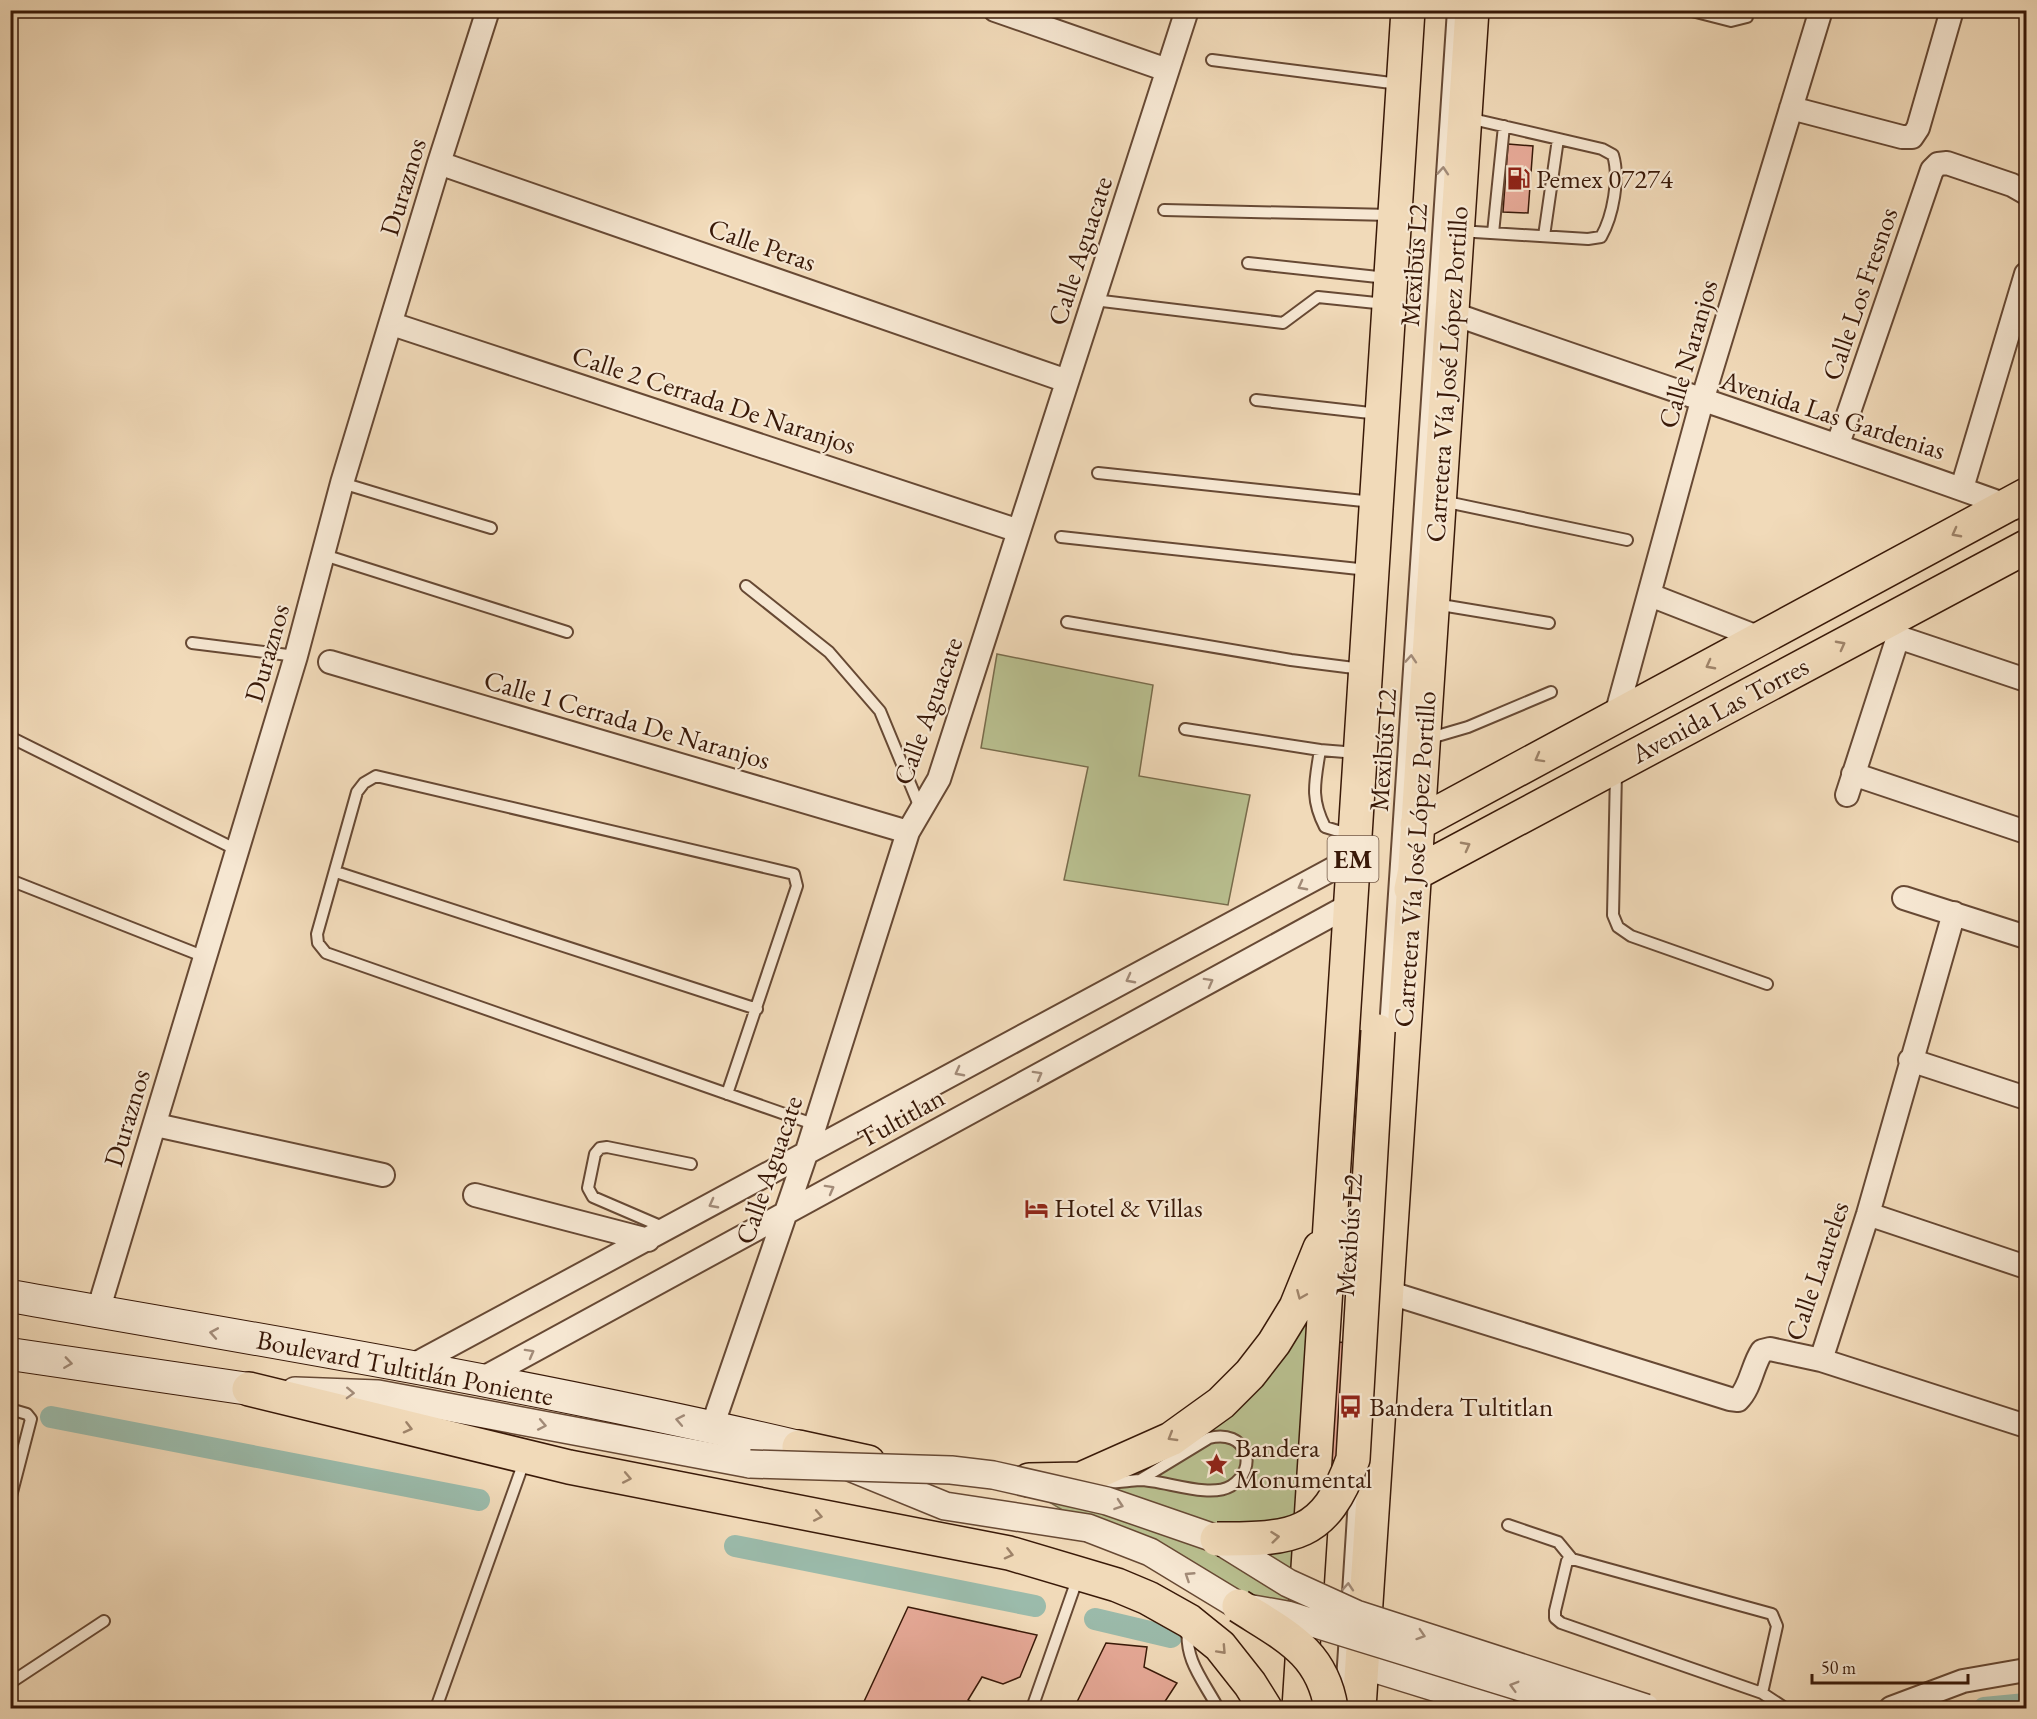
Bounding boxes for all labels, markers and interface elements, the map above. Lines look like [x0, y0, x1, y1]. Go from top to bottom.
street label: Duraznos [371, 134, 434, 240]
place label: Pemex 07274 [1536, 161, 1674, 196]
fuel station icon: Pemex 07274 [1505, 166, 1531, 192]
one-way arrow [1436, 167, 1449, 176]
street label: Calle Aguacate [1039, 172, 1120, 330]
street label: Mexibús L2 [1392, 202, 1435, 328]
street label: Calle Los Fresnos [1814, 203, 1905, 385]
street label: Carretera Vía José López Portillo [1417, 205, 1476, 543]
street label: Calle Peras [704, 210, 821, 279]
street label: Calle Naranjos [1650, 275, 1725, 432]
street label: Calle 2 Cerrada De Naranjos [568, 337, 860, 462]
street label: Avenida Las Gardenias [1716, 361, 1950, 467]
one-way arrow [1952, 526, 1962, 537]
street label: Duraznos [236, 600, 297, 706]
street label: Calle Aguacate [885, 632, 970, 789]
one-way arrow [1835, 641, 1846, 652]
street label: Avenida Las Torres [1624, 648, 1814, 771]
one-way arrow [1404, 655, 1417, 664]
one-way arrow [1706, 658, 1716, 669]
street label: Calle 1 Cerrada De Naranjos [480, 662, 774, 777]
street label: Mexibús L2 [1361, 687, 1404, 813]
street label: Carretera Vía José López Portillo [1385, 690, 1444, 1028]
one-way arrow [1535, 751, 1545, 762]
road number: EM [1328, 836, 1378, 882]
one-way arrow [1460, 842, 1470, 853]
one-way arrow [1297, 879, 1308, 890]
one-way arrow [1126, 972, 1136, 983]
one-way arrow [1203, 978, 1214, 989]
street label: Duraznos [95, 1065, 158, 1171]
one-way arrow [954, 1065, 965, 1076]
one-way arrow [1032, 1071, 1042, 1082]
street label: Tultitlan [851, 1079, 950, 1156]
street label: Calle Aguacate [727, 1091, 810, 1249]
street label: Mexibús L2 [1327, 1172, 1370, 1298]
one-way arrow [824, 1185, 834, 1196]
place label: Hotel & Villas [1054, 1190, 1203, 1225]
hotel icon: Hotel & Villas [1023, 1195, 1049, 1221]
one-way arrow [709, 1197, 719, 1208]
street label: Calle Laureles [1776, 1197, 1857, 1345]
one-way arrow [1296, 1288, 1308, 1299]
street label: Boulevard Tultitlán Poniente [254, 1322, 556, 1413]
one-way arrow [210, 1327, 219, 1339]
one-way arrow [524, 1349, 534, 1360]
one-way arrow [64, 1356, 73, 1368]
one-way arrow [345, 1386, 354, 1399]
place label: Bandera Tultitlan [1369, 1389, 1553, 1424]
bus stop icon: Bandera Tultitlan [1338, 1394, 1364, 1420]
one-way arrow [676, 1415, 686, 1428]
one-way arrow [536, 1418, 546, 1431]
one-way arrow [403, 1420, 413, 1433]
one-way arrow [1168, 1430, 1178, 1442]
place label: Bandera Monumental [1235, 1430, 1372, 1496]
place icon: Bandera Monumental [1204, 1451, 1230, 1477]
one-way arrow [621, 1471, 631, 1484]
one-way arrow [1114, 1498, 1124, 1511]
one-way arrow [813, 1509, 823, 1522]
one-way arrow [1270, 1532, 1280, 1544]
one-way arrow [1004, 1546, 1014, 1559]
one-way arrow [1185, 1572, 1196, 1583]
one-way arrow [1342, 1583, 1355, 1592]
one-way arrow [1415, 1628, 1426, 1640]
one-way arrow [1215, 1643, 1226, 1654]
scale bar [1812, 1647, 1968, 1685]
text: 50 m [1821, 1656, 1856, 1679]
one-way arrow [1509, 1681, 1520, 1693]

